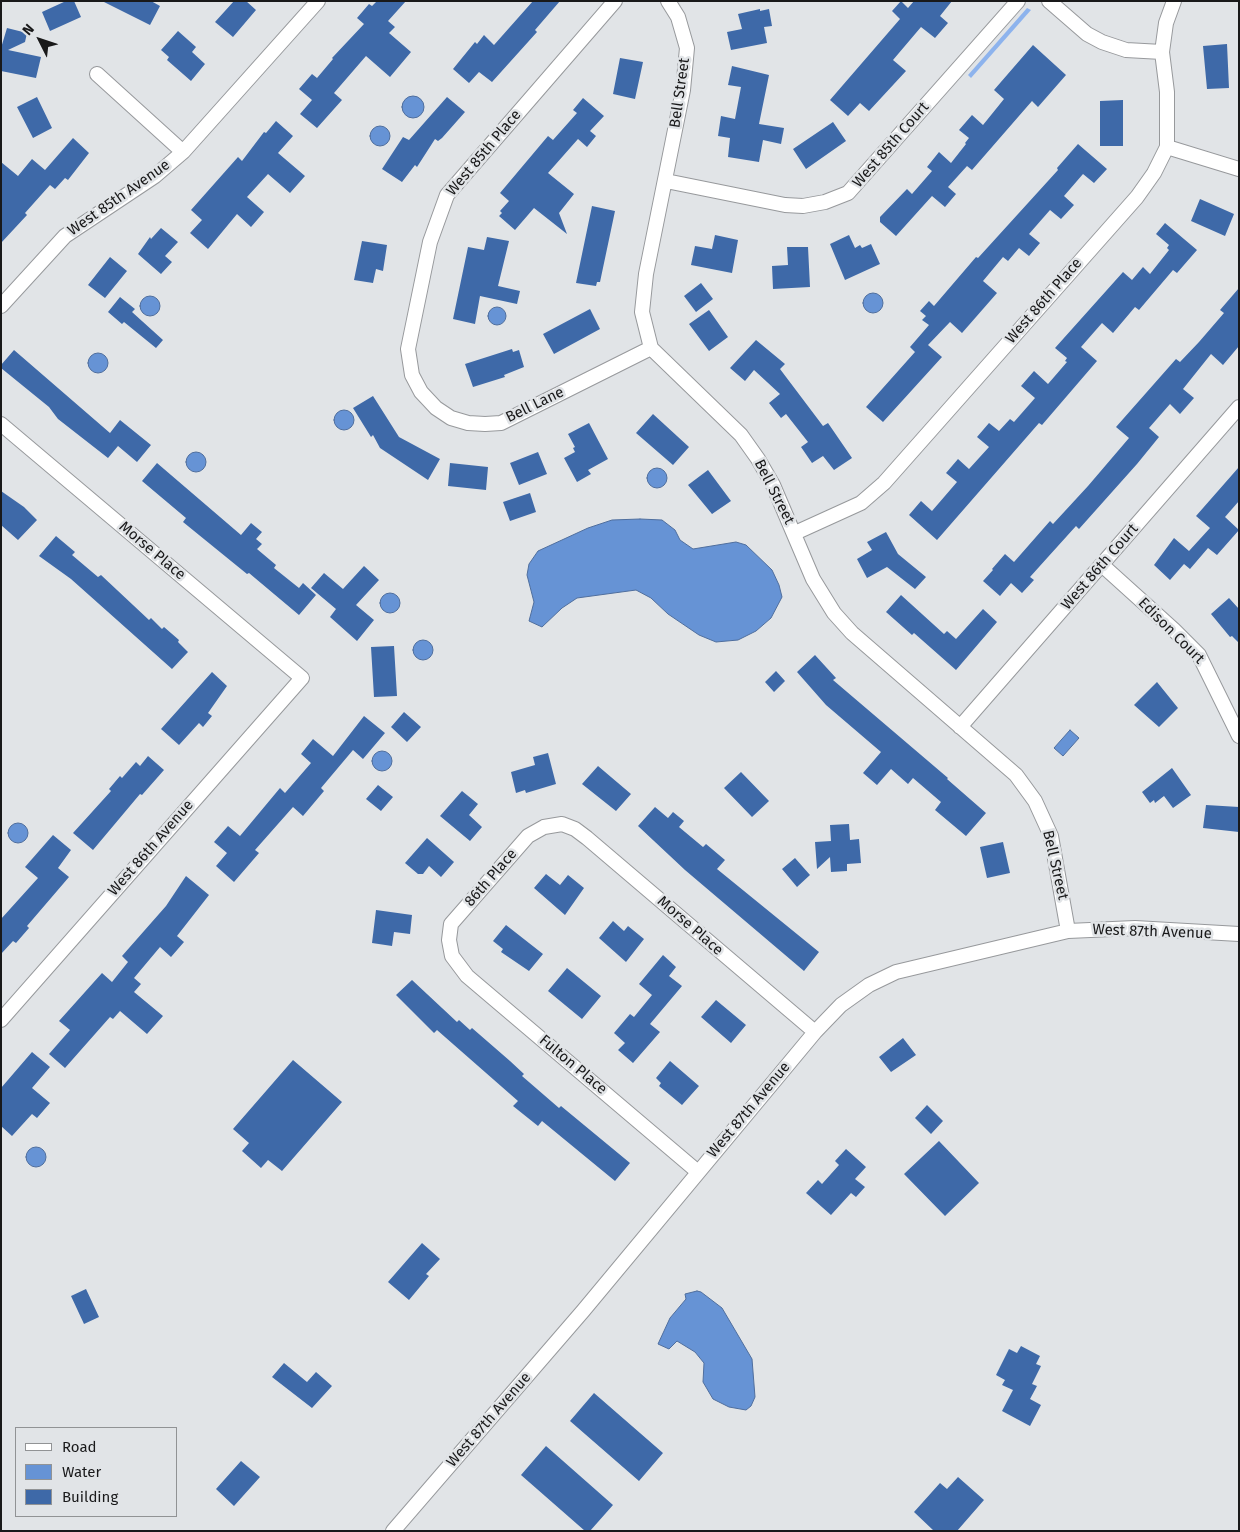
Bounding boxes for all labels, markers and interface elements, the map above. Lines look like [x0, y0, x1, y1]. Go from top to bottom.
north arrow [15, 15, 65, 65]
text: N [19, 21, 38, 39]
street label: Bell Street [666, 57, 694, 129]
street label: West 85th Court [849, 99, 933, 191]
street label: West 85th Place [443, 106, 525, 200]
street label: West 85th Avenue [65, 156, 173, 240]
street label: West 86th Place [1002, 255, 1086, 347]
street label: Bell Lane [503, 383, 567, 427]
street label: Bell Street [750, 456, 798, 528]
street label: Morse Place [115, 518, 189, 584]
street label: West 86th Court [1058, 520, 1142, 614]
street label: Edison Court [1134, 594, 1208, 668]
street label: West 86th Avenue [105, 796, 197, 900]
street label: Bell Street [1038, 829, 1072, 901]
street label: 86th Place [461, 845, 521, 911]
street label: Morse Place [653, 893, 727, 959]
street label: West 87th Avenue [1092, 921, 1212, 943]
street label: Fulton Place [536, 1032, 610, 1098]
street label: West 87th Avenue [704, 1058, 794, 1162]
street label: West 87th Avenue [443, 1369, 535, 1471]
legend [15, 1427, 178, 1517]
text: Road [62, 1438, 97, 1456]
text: Water [62, 1463, 101, 1481]
text: Building [62, 1488, 118, 1506]

